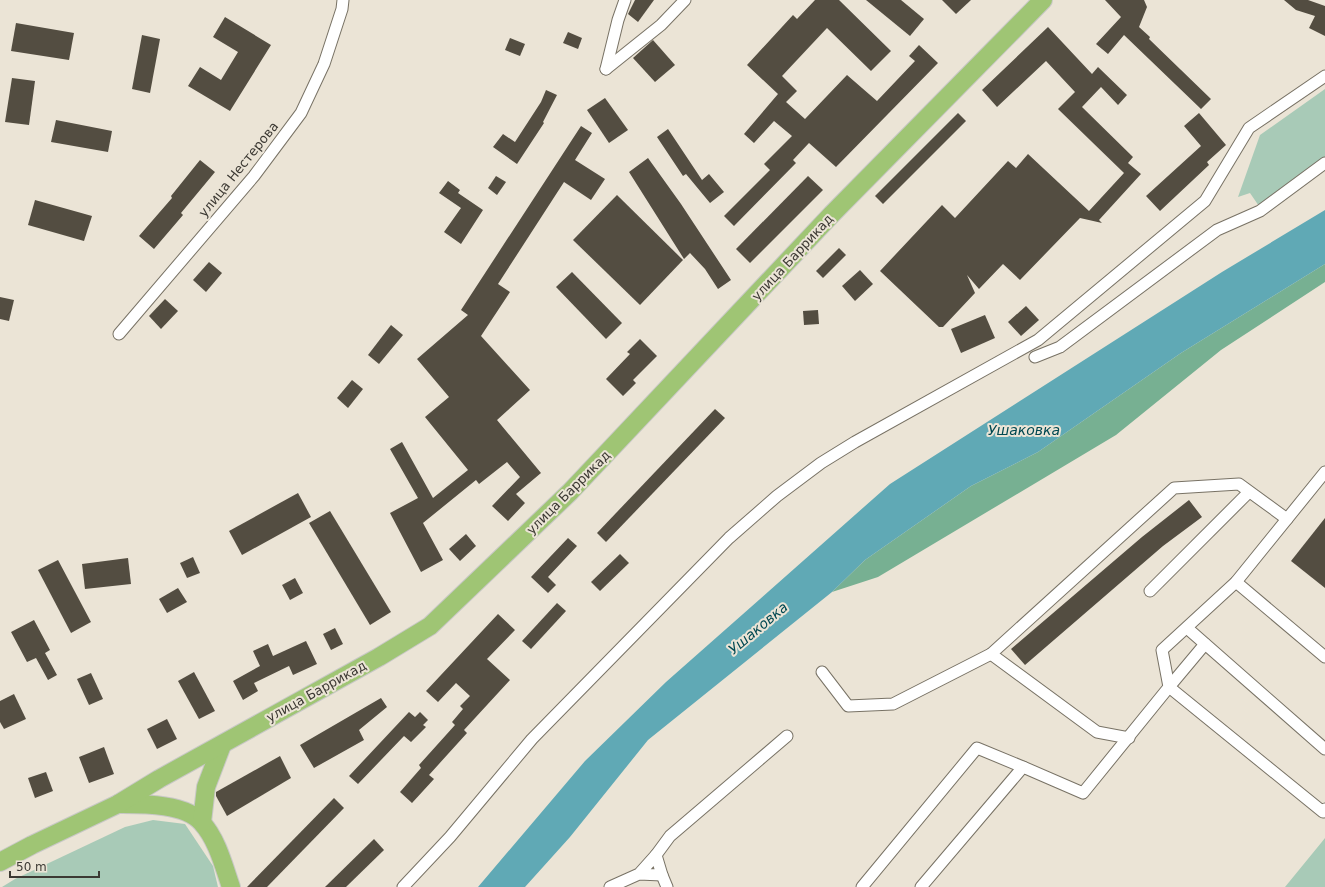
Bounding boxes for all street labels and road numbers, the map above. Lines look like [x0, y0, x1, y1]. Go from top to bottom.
street label: улица Нестерова [196, 119, 281, 220]
street label: улица Баррикад [749, 211, 836, 303]
street label: улица Баррикад [523, 447, 613, 537]
street label: улица Баррикад [264, 658, 369, 725]

